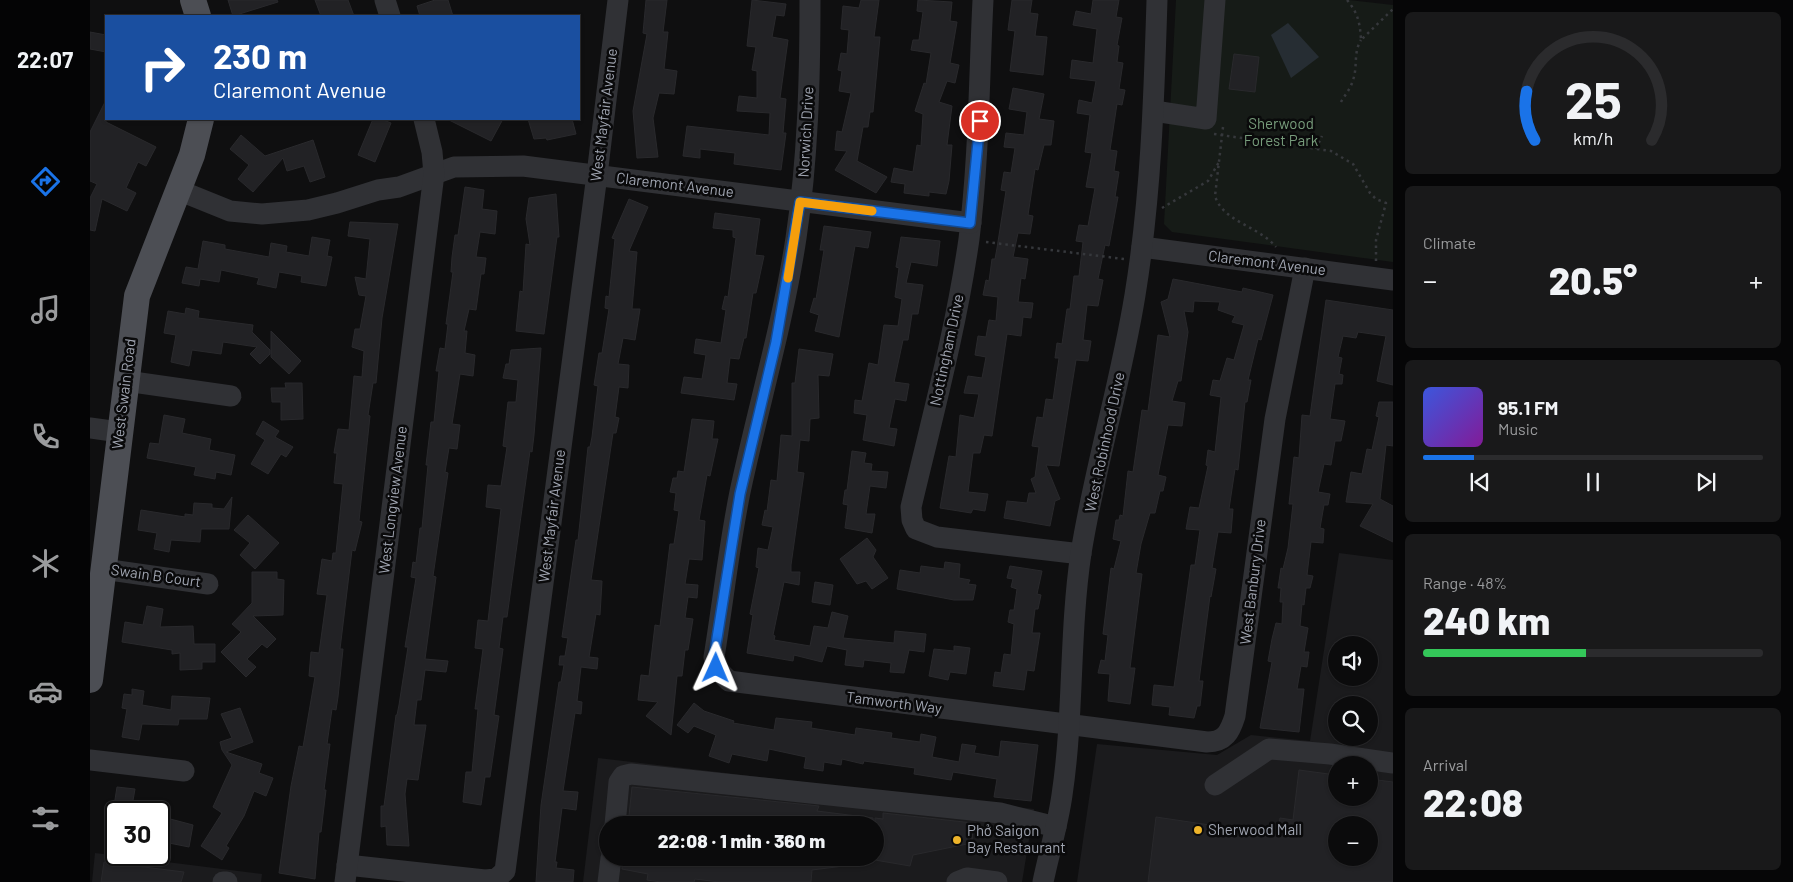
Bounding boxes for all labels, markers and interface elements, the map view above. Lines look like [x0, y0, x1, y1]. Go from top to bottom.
text: 230 m [213, 34, 307, 76]
icon: right [130, 35, 195, 100]
text: 22:07 [17, 46, 73, 72]
street label: West Mayfair Avenue [586, 47, 620, 182]
text: 25 [1564, 67, 1622, 129]
text: Claremont Avenue [213, 76, 387, 102]
street label: Norwich Drive [794, 86, 816, 178]
pin [959, 100, 1001, 142]
icon: arrive [966, 107, 994, 135]
park label: Sherwood Forest Park [1244, 114, 1319, 149]
text: km/h [1573, 127, 1613, 149]
icon: directions [28, 164, 63, 199]
street label: Claremont Avenue [615, 168, 735, 200]
text: Climate [1423, 233, 1476, 252]
street label: Claremont Avenue [1207, 246, 1327, 278]
text: 20.5° [1549, 257, 1637, 303]
text: − [1423, 263, 1437, 297]
text: + [1749, 263, 1763, 297]
icon: music [28, 292, 63, 327]
street label: Nottingham Drive [925, 292, 967, 407]
street label: West Swain Road [107, 338, 139, 450]
street label: West Robinhood Drive [1080, 370, 1128, 513]
text: 95.1 FM [1498, 396, 1558, 419]
icon: phone [28, 419, 63, 454]
text: Music [1498, 419, 1538, 438]
street label: West Longview Avenue [374, 425, 410, 575]
street label: West Mayfair Avenue [534, 448, 568, 583]
icon: previous [1466, 468, 1494, 496]
icon: pause [1579, 468, 1607, 496]
icon: next [1692, 468, 1720, 496]
street label: West Banbury Drive [1235, 518, 1269, 646]
icon: climate [28, 546, 63, 581]
street label: Swain B Court [110, 560, 202, 590]
text: Range · 48% [1423, 573, 1507, 592]
text: 240 km [1423, 597, 1550, 643]
map controls [1328, 636, 1378, 866]
button: sound [1328, 636, 1378, 686]
position arrow [689, 641, 741, 693]
icon: car [28, 674, 63, 709]
street label: Tamworth Way [845, 687, 943, 717]
button: search [1328, 696, 1378, 746]
text: Arrival [1423, 755, 1468, 774]
button: + [1328, 756, 1378, 806]
text: 22:08 [1423, 779, 1523, 825]
icon: filters [28, 801, 63, 836]
speed limit sign: 30 [105, 801, 170, 866]
button: − [1328, 816, 1378, 866]
place label: Sherwood Mall [1208, 820, 1302, 838]
place label: Phở Saigon Bay Restaurant [967, 821, 1066, 856]
marker: Sherwood Mall [1192, 824, 1204, 836]
text: 22:08 · 1 min · 360 m [658, 829, 825, 852]
marker: Phở Saigon Bay Restaurant [951, 834, 963, 846]

